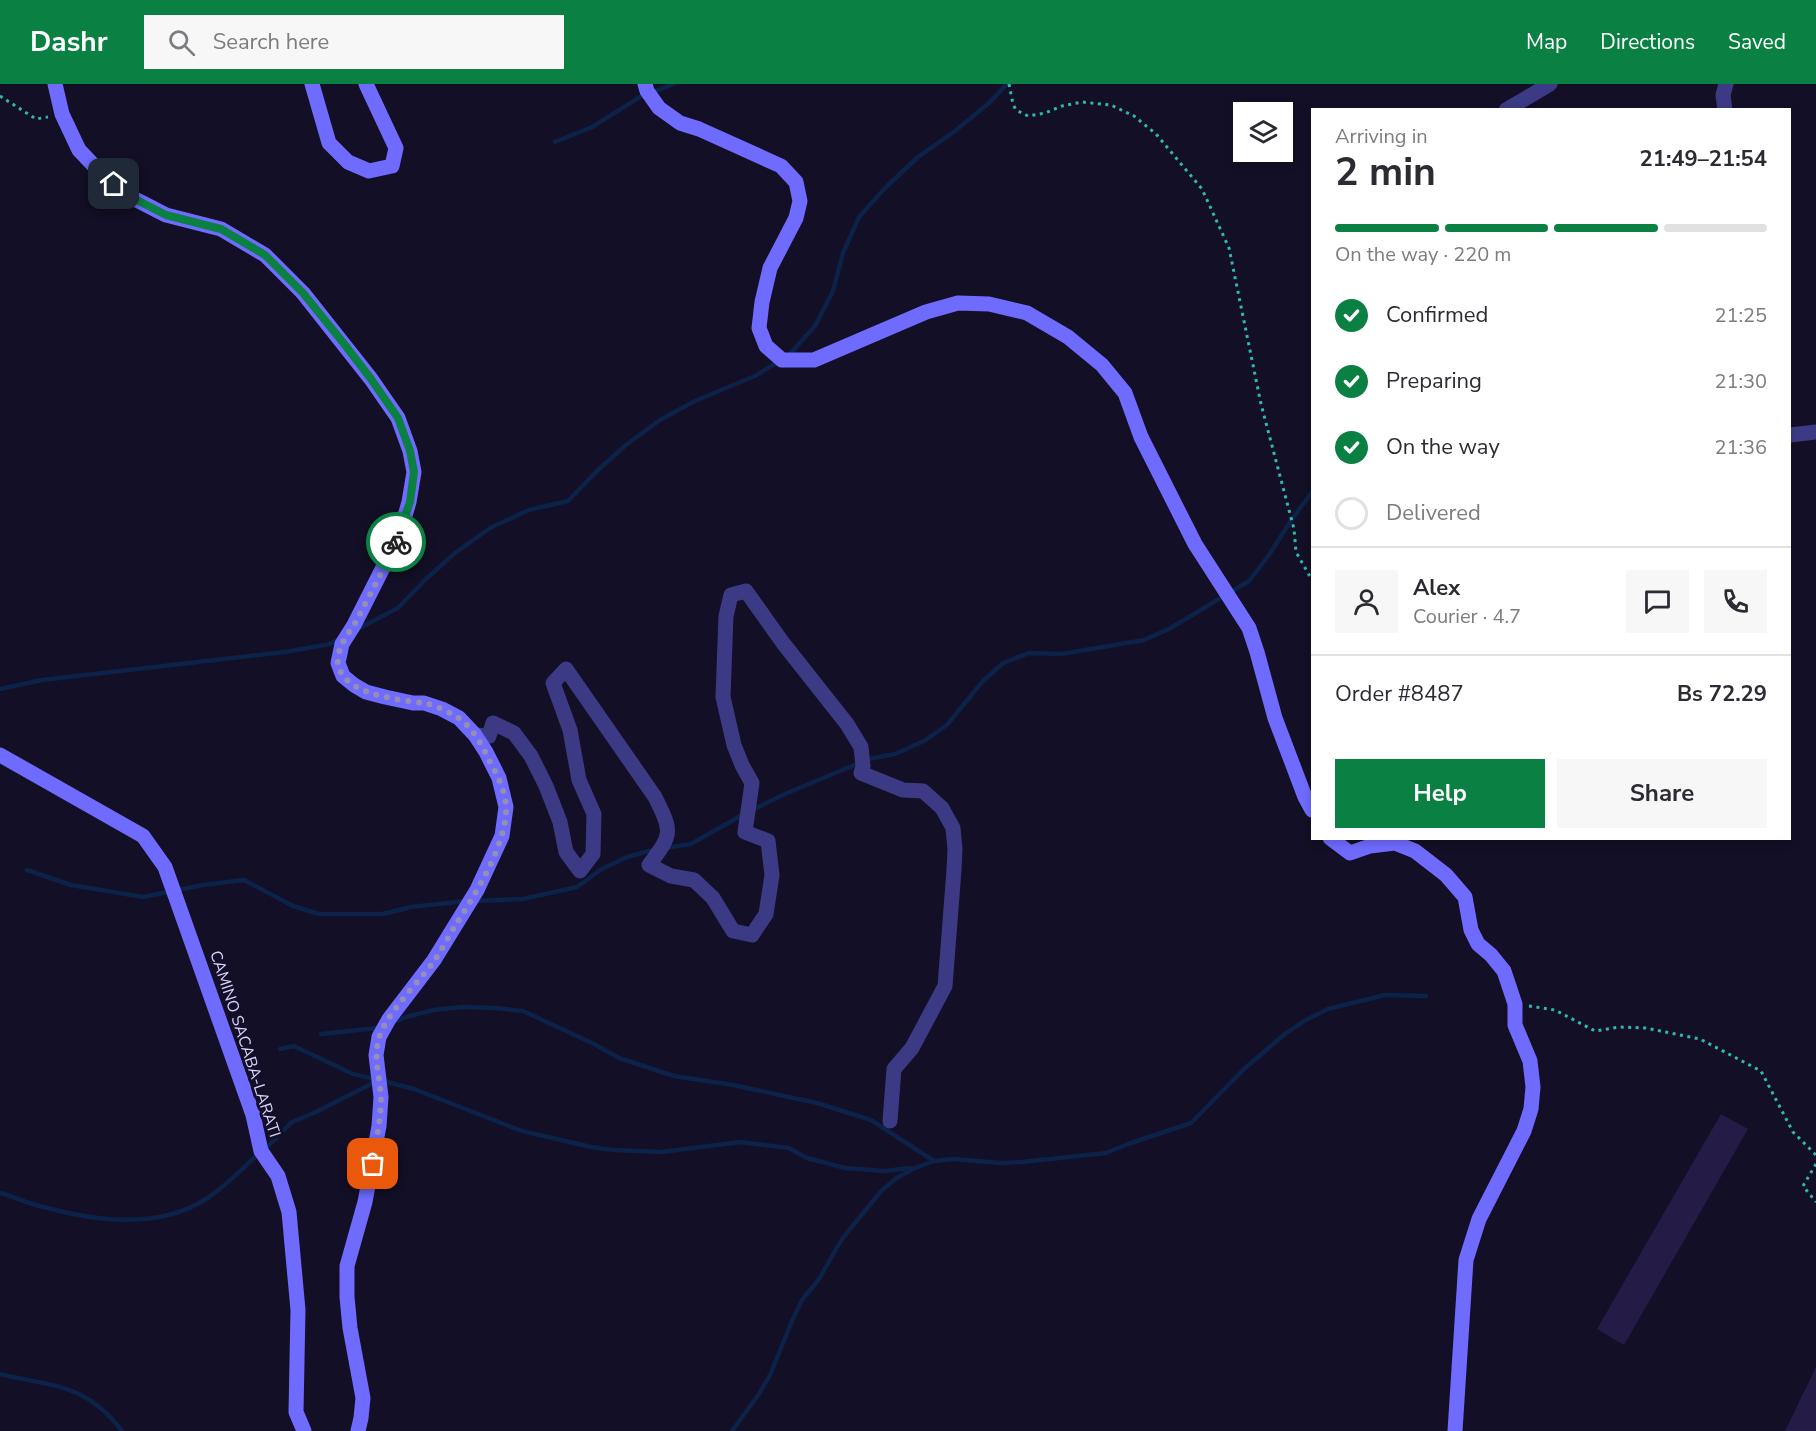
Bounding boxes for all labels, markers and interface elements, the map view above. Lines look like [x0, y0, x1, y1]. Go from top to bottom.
search box [144, 15, 564, 69]
text: Dashr [30, 23, 108, 61]
icon: search [165, 26, 198, 59]
text: Search here [213, 27, 329, 57]
text: Map [1526, 28, 1567, 56]
text: Directions [1600, 28, 1695, 56]
text: Saved [1728, 28, 1786, 56]
map controls [1233, 102, 1293, 162]
button: layers [1233, 102, 1293, 162]
text: Arriving in [1335, 123, 1428, 150]
text: 21:49–21:54 [1639, 144, 1767, 174]
text: 2 min [1335, 146, 1436, 199]
pin [88, 158, 139, 209]
icon: home [97, 167, 130, 200]
text: On the way · 220 m [1335, 241, 1511, 268]
icon: check [1335, 299, 1368, 332]
text: Confirmed [1386, 300, 1488, 330]
text: 21:25 [1714, 302, 1767, 329]
icon: check [1335, 365, 1368, 398]
text: Preparing [1386, 366, 1482, 396]
text: 21:30 [1714, 368, 1767, 395]
icon: check [1335, 431, 1368, 464]
text: On the way [1386, 432, 1500, 462]
text: 21:36 [1714, 434, 1767, 461]
text: Delivered [1386, 498, 1481, 528]
courier [366, 512, 426, 572]
icon: bike [380, 526, 413, 559]
button: person [1335, 570, 1398, 633]
button: chat [1626, 570, 1689, 633]
button: phone [1704, 570, 1767, 633]
text: Alex [1413, 573, 1460, 603]
text: Courier · 4.7 [1413, 603, 1521, 630]
text: Order #8487 [1335, 679, 1464, 709]
text: Bs 72.29 [1677, 679, 1767, 709]
button: Help [1335, 759, 1545, 828]
button: Share [1557, 759, 1767, 828]
street label: CAMINO SACABA-LARATI [204, 948, 286, 1140]
pin [347, 1138, 398, 1189]
icon: bag [356, 1147, 389, 1180]

